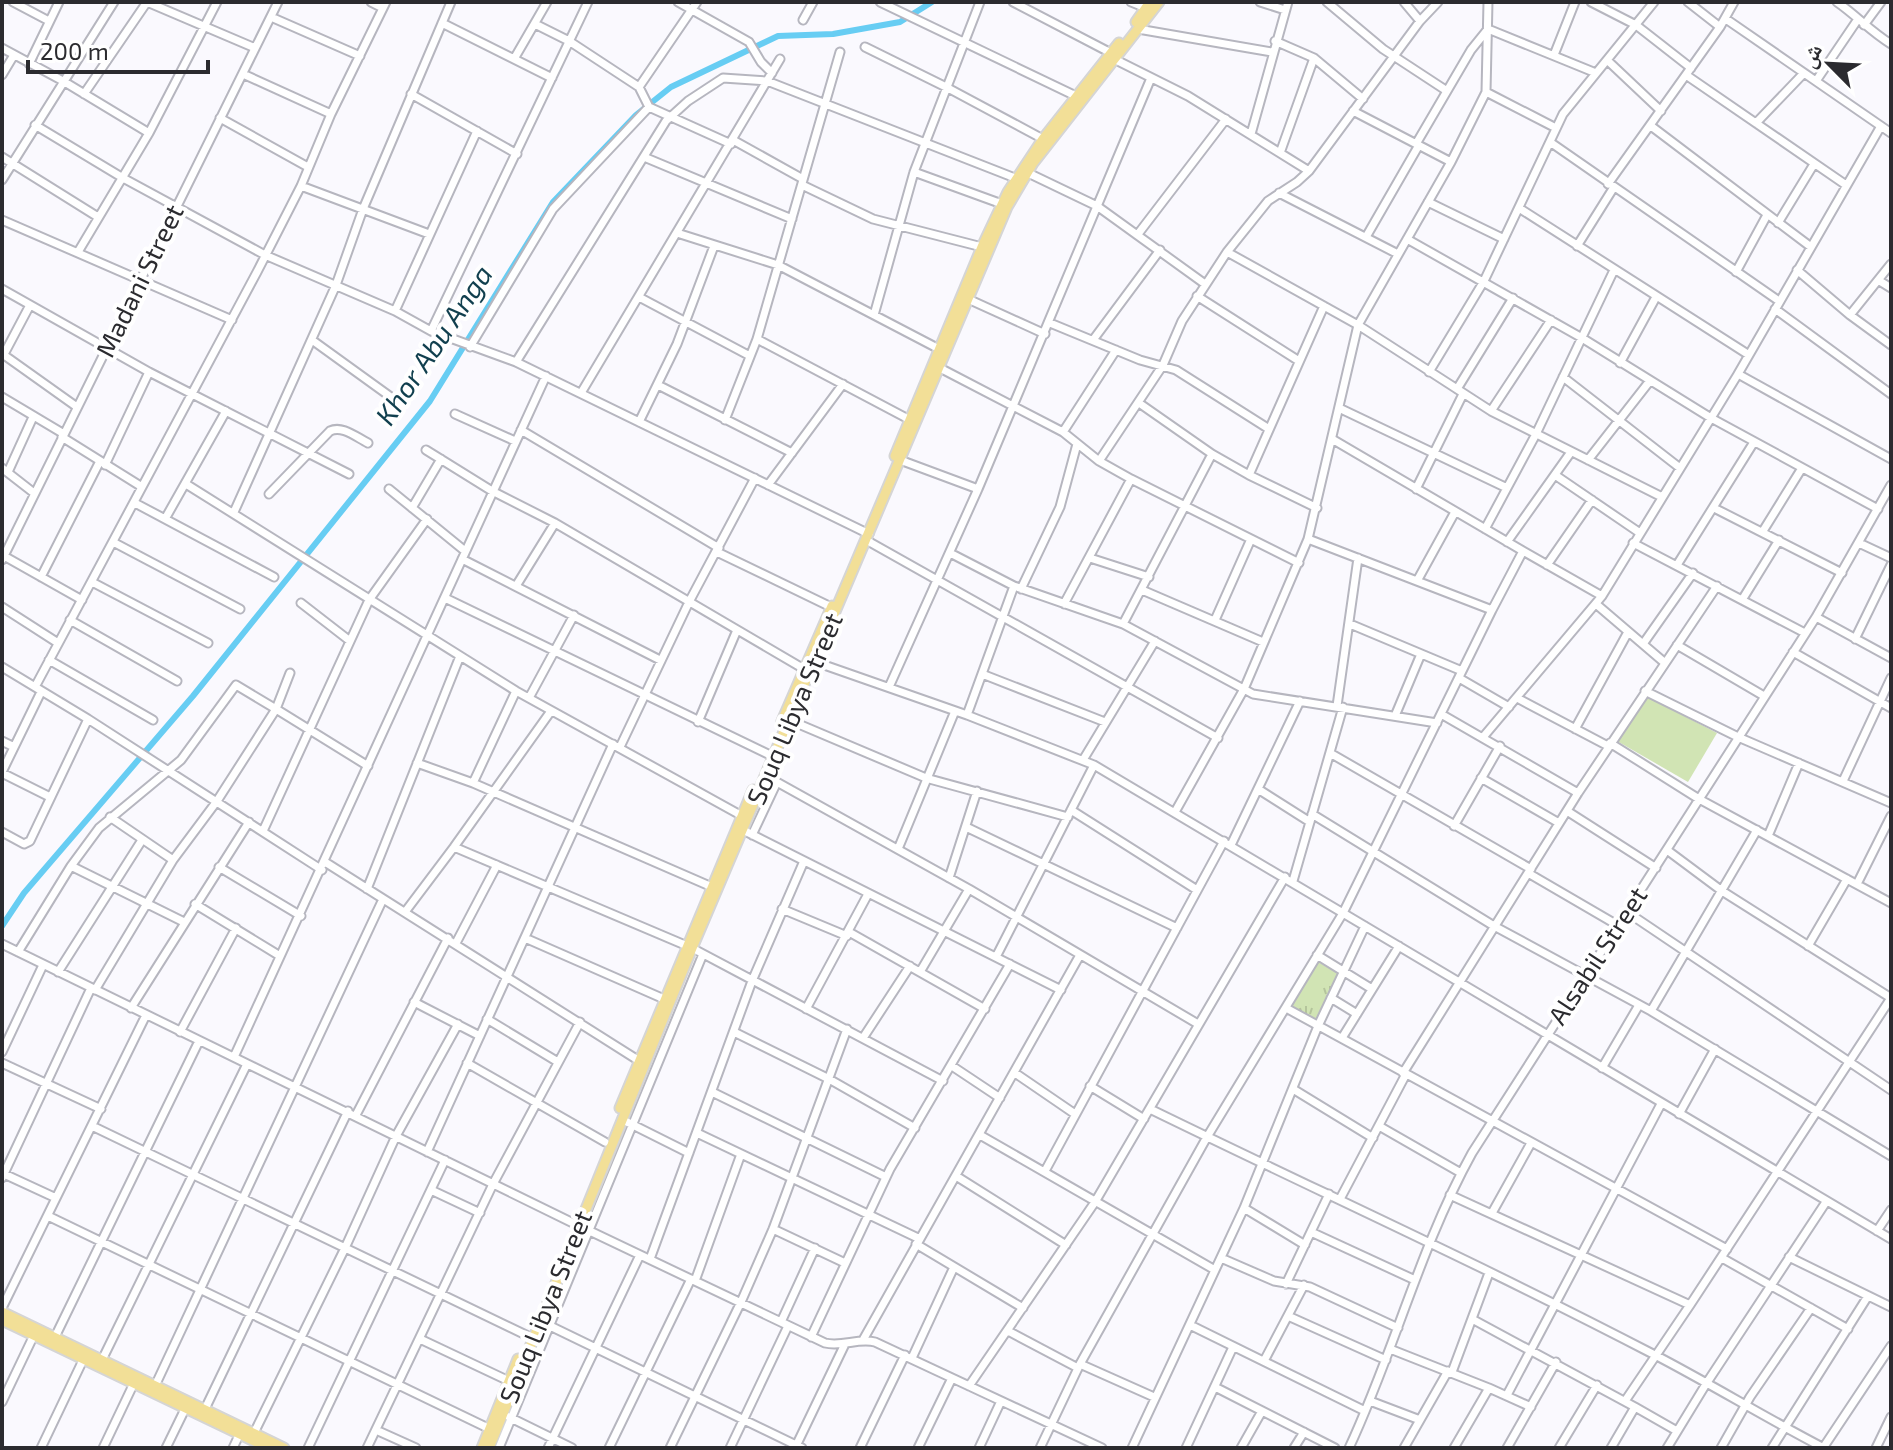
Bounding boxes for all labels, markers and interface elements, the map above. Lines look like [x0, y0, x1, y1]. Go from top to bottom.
scale bar [28, 24, 208, 74]
north arrow [1789, 24, 1869, 104]
text: 200 m [40, 36, 109, 65]
text: ش [1793, 40, 1828, 72]
street label: Madani Street [88, 199, 189, 362]
water label: Khor Abu Anga [367, 258, 499, 431]
street label: Souq Libya Street [739, 608, 848, 809]
street label: Alsabil Street [1541, 881, 1653, 1030]
street label: Souq Libya Street [492, 1205, 597, 1407]

